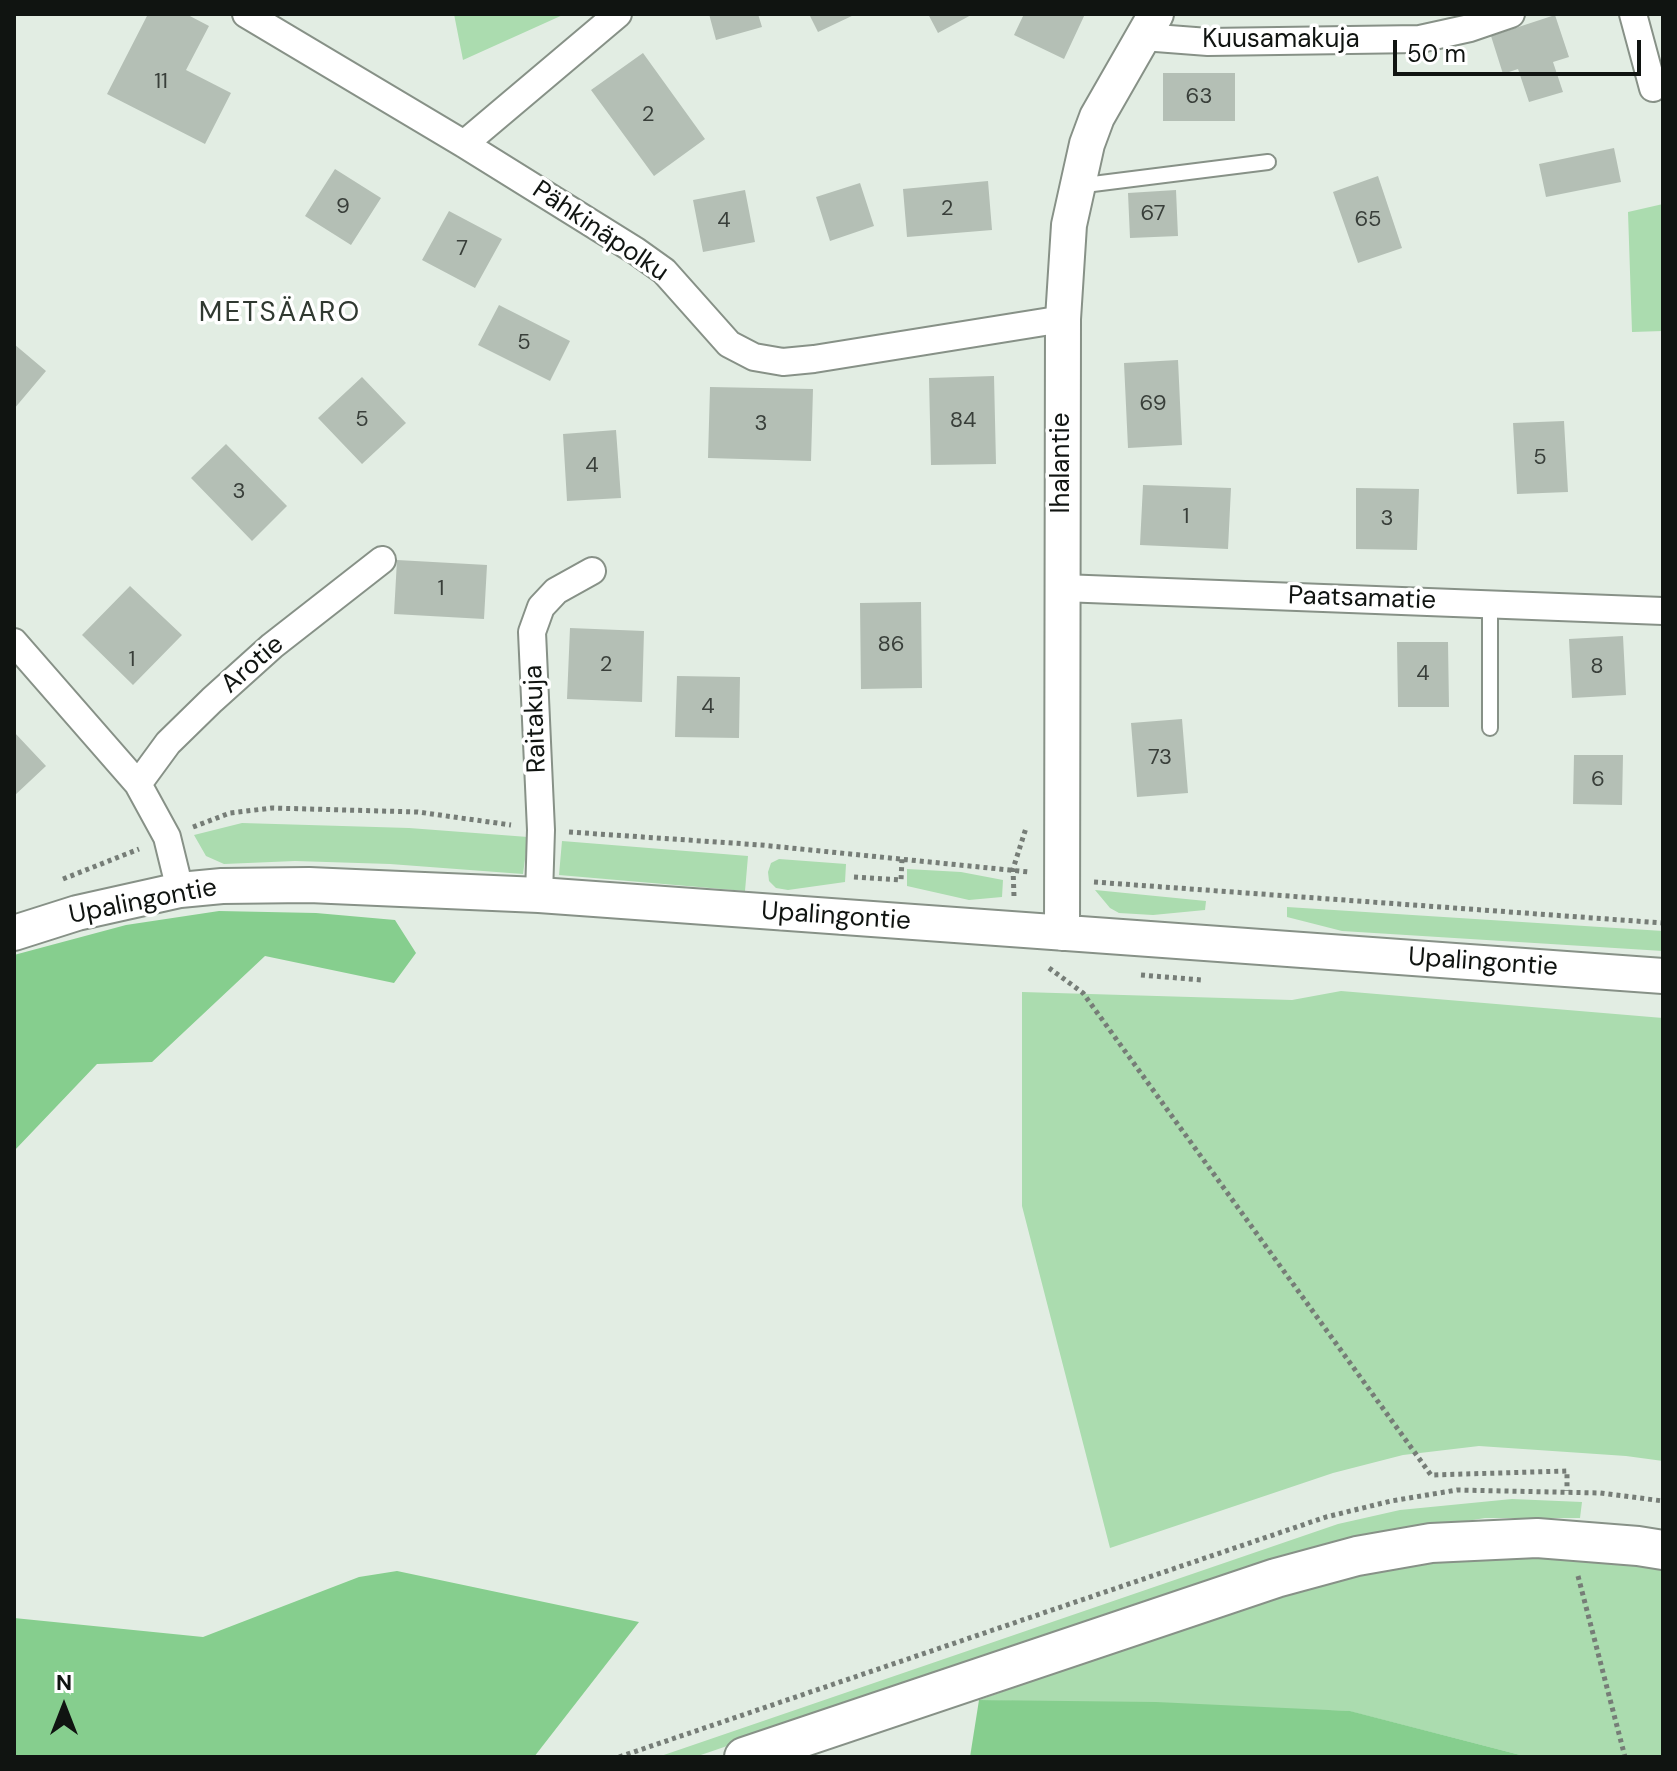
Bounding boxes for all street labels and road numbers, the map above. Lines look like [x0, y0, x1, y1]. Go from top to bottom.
street label: Kuusamakuja [1202, 24, 1360, 56]
street label: Pähkinäpolku [526, 175, 674, 289]
street label: Ihalantie [1046, 412, 1078, 514]
street label: Paatsamatie [1288, 581, 1436, 617]
street label: Arotie [215, 629, 291, 701]
street label: Raitakuja [519, 664, 553, 774]
street label: Upalingontie [66, 872, 220, 932]
street label: Upalingontie [760, 896, 912, 938]
street label: Upalingontie [1407, 942, 1559, 984]

